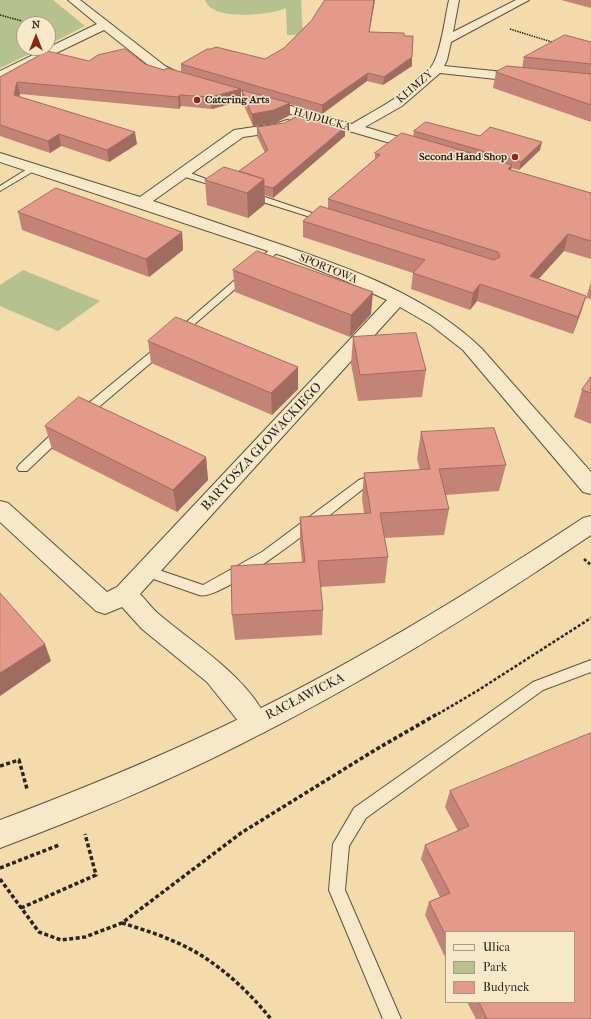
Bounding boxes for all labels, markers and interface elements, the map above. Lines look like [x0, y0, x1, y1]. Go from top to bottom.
north arrow [16, 16, 56, 56]
text: N [32, 18, 40, 31]
street label: KLIMZY [394, 68, 436, 106]
place label: Catering Arts [205, 93, 269, 107]
marker: Catering Arts [192, 95, 202, 105]
street label: HAJDUCKA [292, 106, 352, 134]
place label: Second Hand Shop [419, 150, 507, 164]
marker: Second Hand Shop [510, 152, 520, 162]
street label: SPORTOWA [297, 251, 359, 287]
street label: BARTOSZA GŁOWACKIEGO [199, 380, 325, 514]
street label: RACŁAWICKA [263, 670, 347, 724]
legend [445, 931, 575, 1003]
text: Ulica [483, 940, 510, 954]
text: Park [483, 960, 507, 974]
text: Budynek [483, 980, 529, 994]

